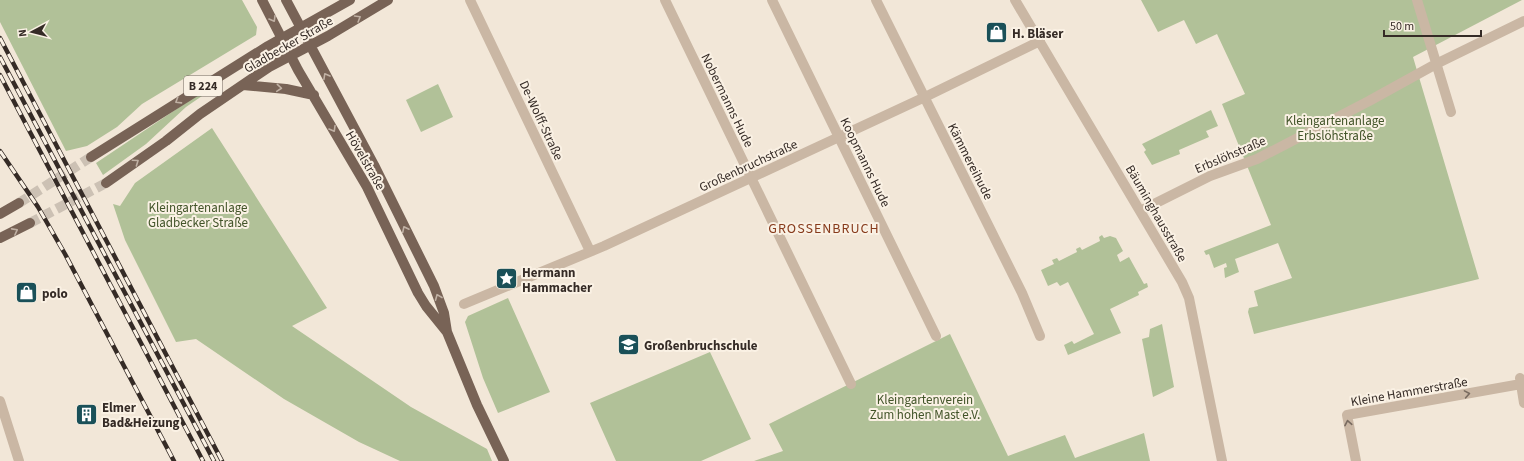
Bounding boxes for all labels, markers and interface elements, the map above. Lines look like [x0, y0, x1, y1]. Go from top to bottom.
north arrow [12, 12, 52, 52]
street label: Gladbecker Straße [241, 12, 336, 78]
scale bar [1384, 12, 1481, 38]
one-way arrow [268, 14, 275, 22]
one-way arrow [354, 15, 361, 23]
text: 50 m [1390, 18, 1414, 35]
shop icon: H. Bläser [984, 20, 1010, 46]
place label: H. Bläser [1012, 25, 1064, 43]
text: N [15, 29, 30, 38]
street label: Nobermanns Hude [697, 50, 758, 150]
one-way arrow [324, 73, 331, 80]
road number: B 224 [184, 76, 222, 96]
street label: De-Wolff-Straße [515, 78, 567, 163]
one-way arrow [276, 83, 282, 92]
one-way arrow [175, 97, 182, 104]
park label: Kleingartenanlage Erbslöhstraße [1285, 112, 1385, 145]
street label: Koopmanns Hude [836, 115, 895, 210]
street label: Kämmereihude [943, 120, 997, 203]
one-way arrow [329, 125, 336, 132]
street label: Hövelstraße [341, 128, 389, 193]
street label: Erbslöhstraße [1192, 132, 1269, 178]
street label: Großenbruchstraße [696, 135, 801, 197]
one-way arrow [132, 159, 139, 167]
street label: Bäuminghausstraße [1121, 162, 1191, 265]
park label: Kleingartenanlage Gladbecker Straße [148, 199, 248, 232]
district label: GROSSENBRUCH [768, 219, 880, 239]
one-way arrow [402, 226, 410, 234]
one-way arrow [11, 228, 18, 235]
place label: Hermann Hammacher [522, 264, 593, 297]
place icon: Hermann Hammacher [493, 266, 519, 292]
shop icon: polo [14, 280, 40, 306]
place label: polo [42, 285, 68, 303]
one-way arrow [435, 294, 443, 302]
school or university icon: Großenbruchschule [616, 332, 642, 358]
place label: Großenbruchschule [644, 337, 758, 355]
street label: Kleine Hammerstraße [1349, 373, 1469, 411]
one-way arrow [1464, 390, 1470, 399]
park label: Kleingartenverein Zum hohen Mast e.V. [870, 391, 980, 424]
place label: Elmer Bad&Heizung [102, 399, 180, 432]
building icon: Elmer Bad&Heizung [73, 401, 99, 427]
one-way arrow [1345, 420, 1353, 426]

